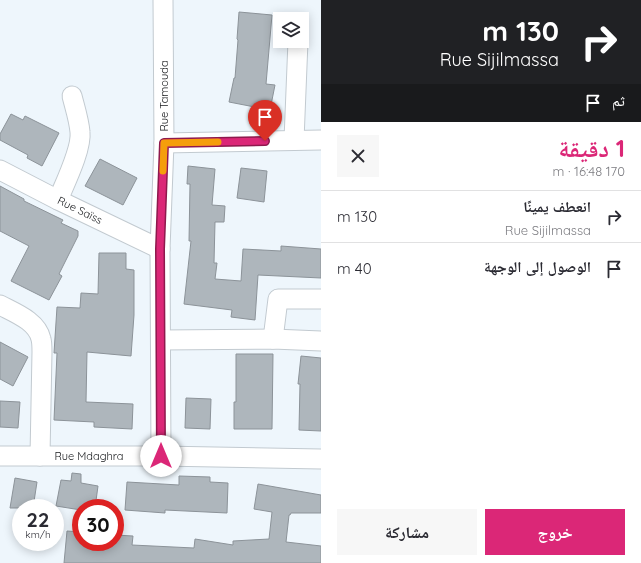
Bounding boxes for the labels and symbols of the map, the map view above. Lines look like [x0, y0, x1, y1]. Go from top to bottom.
street label: Rue Tamouda [157, 60, 171, 132]
pin [248, 100, 282, 141]
street label: Rue Saïss [55, 193, 105, 227]
position arrow [140, 435, 182, 477]
street label: Rue Mdaghra [54, 449, 124, 463]
speed limit sign: 30 [72, 499, 124, 551]

